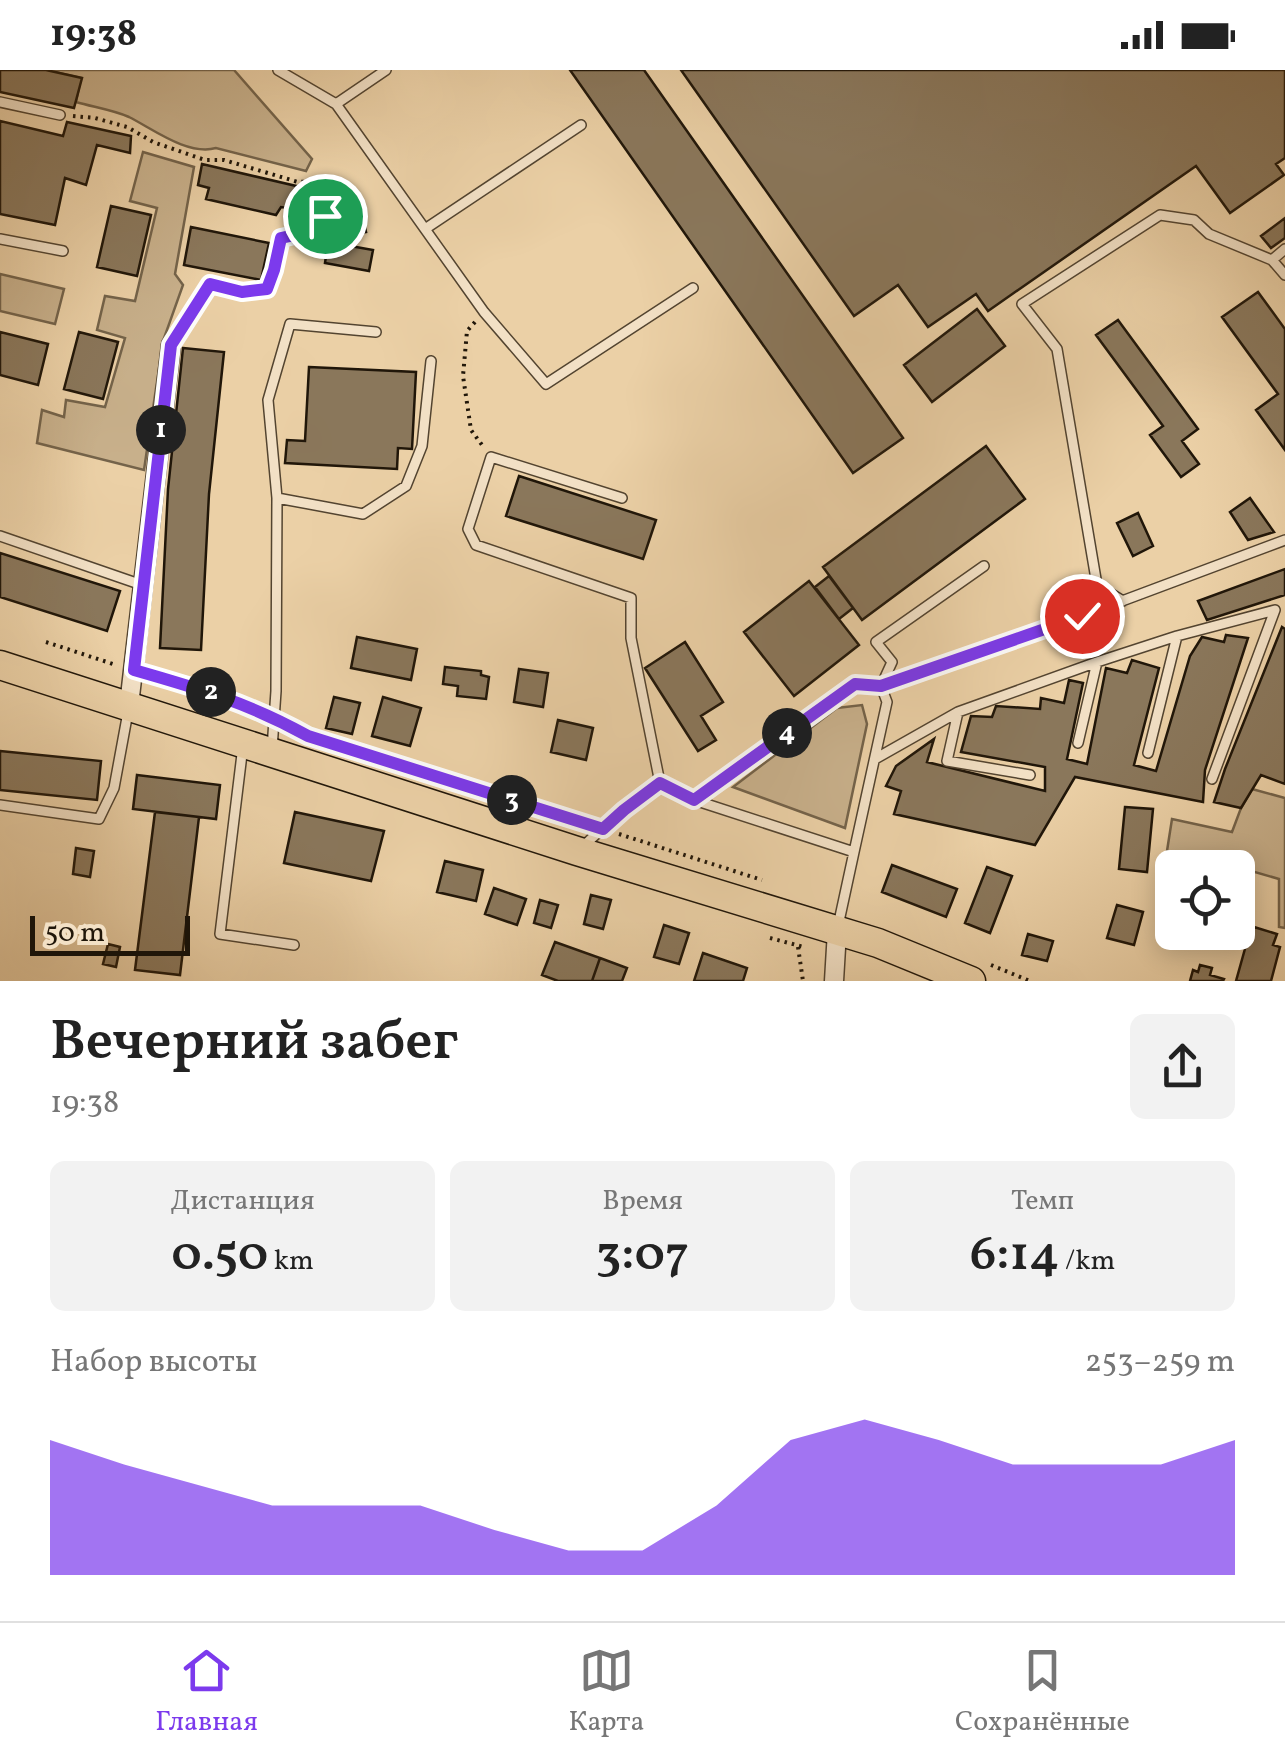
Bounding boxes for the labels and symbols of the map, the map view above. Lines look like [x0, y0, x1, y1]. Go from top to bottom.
pin [283, 174, 368, 259]
pin: 1 [136, 405, 186, 455]
pin [1040, 574, 1125, 659]
pin: 2 [186, 667, 236, 717]
pin: 4 [762, 708, 812, 758]
pin: 3 [487, 775, 537, 825]
scale bar [30, 911, 190, 956]

